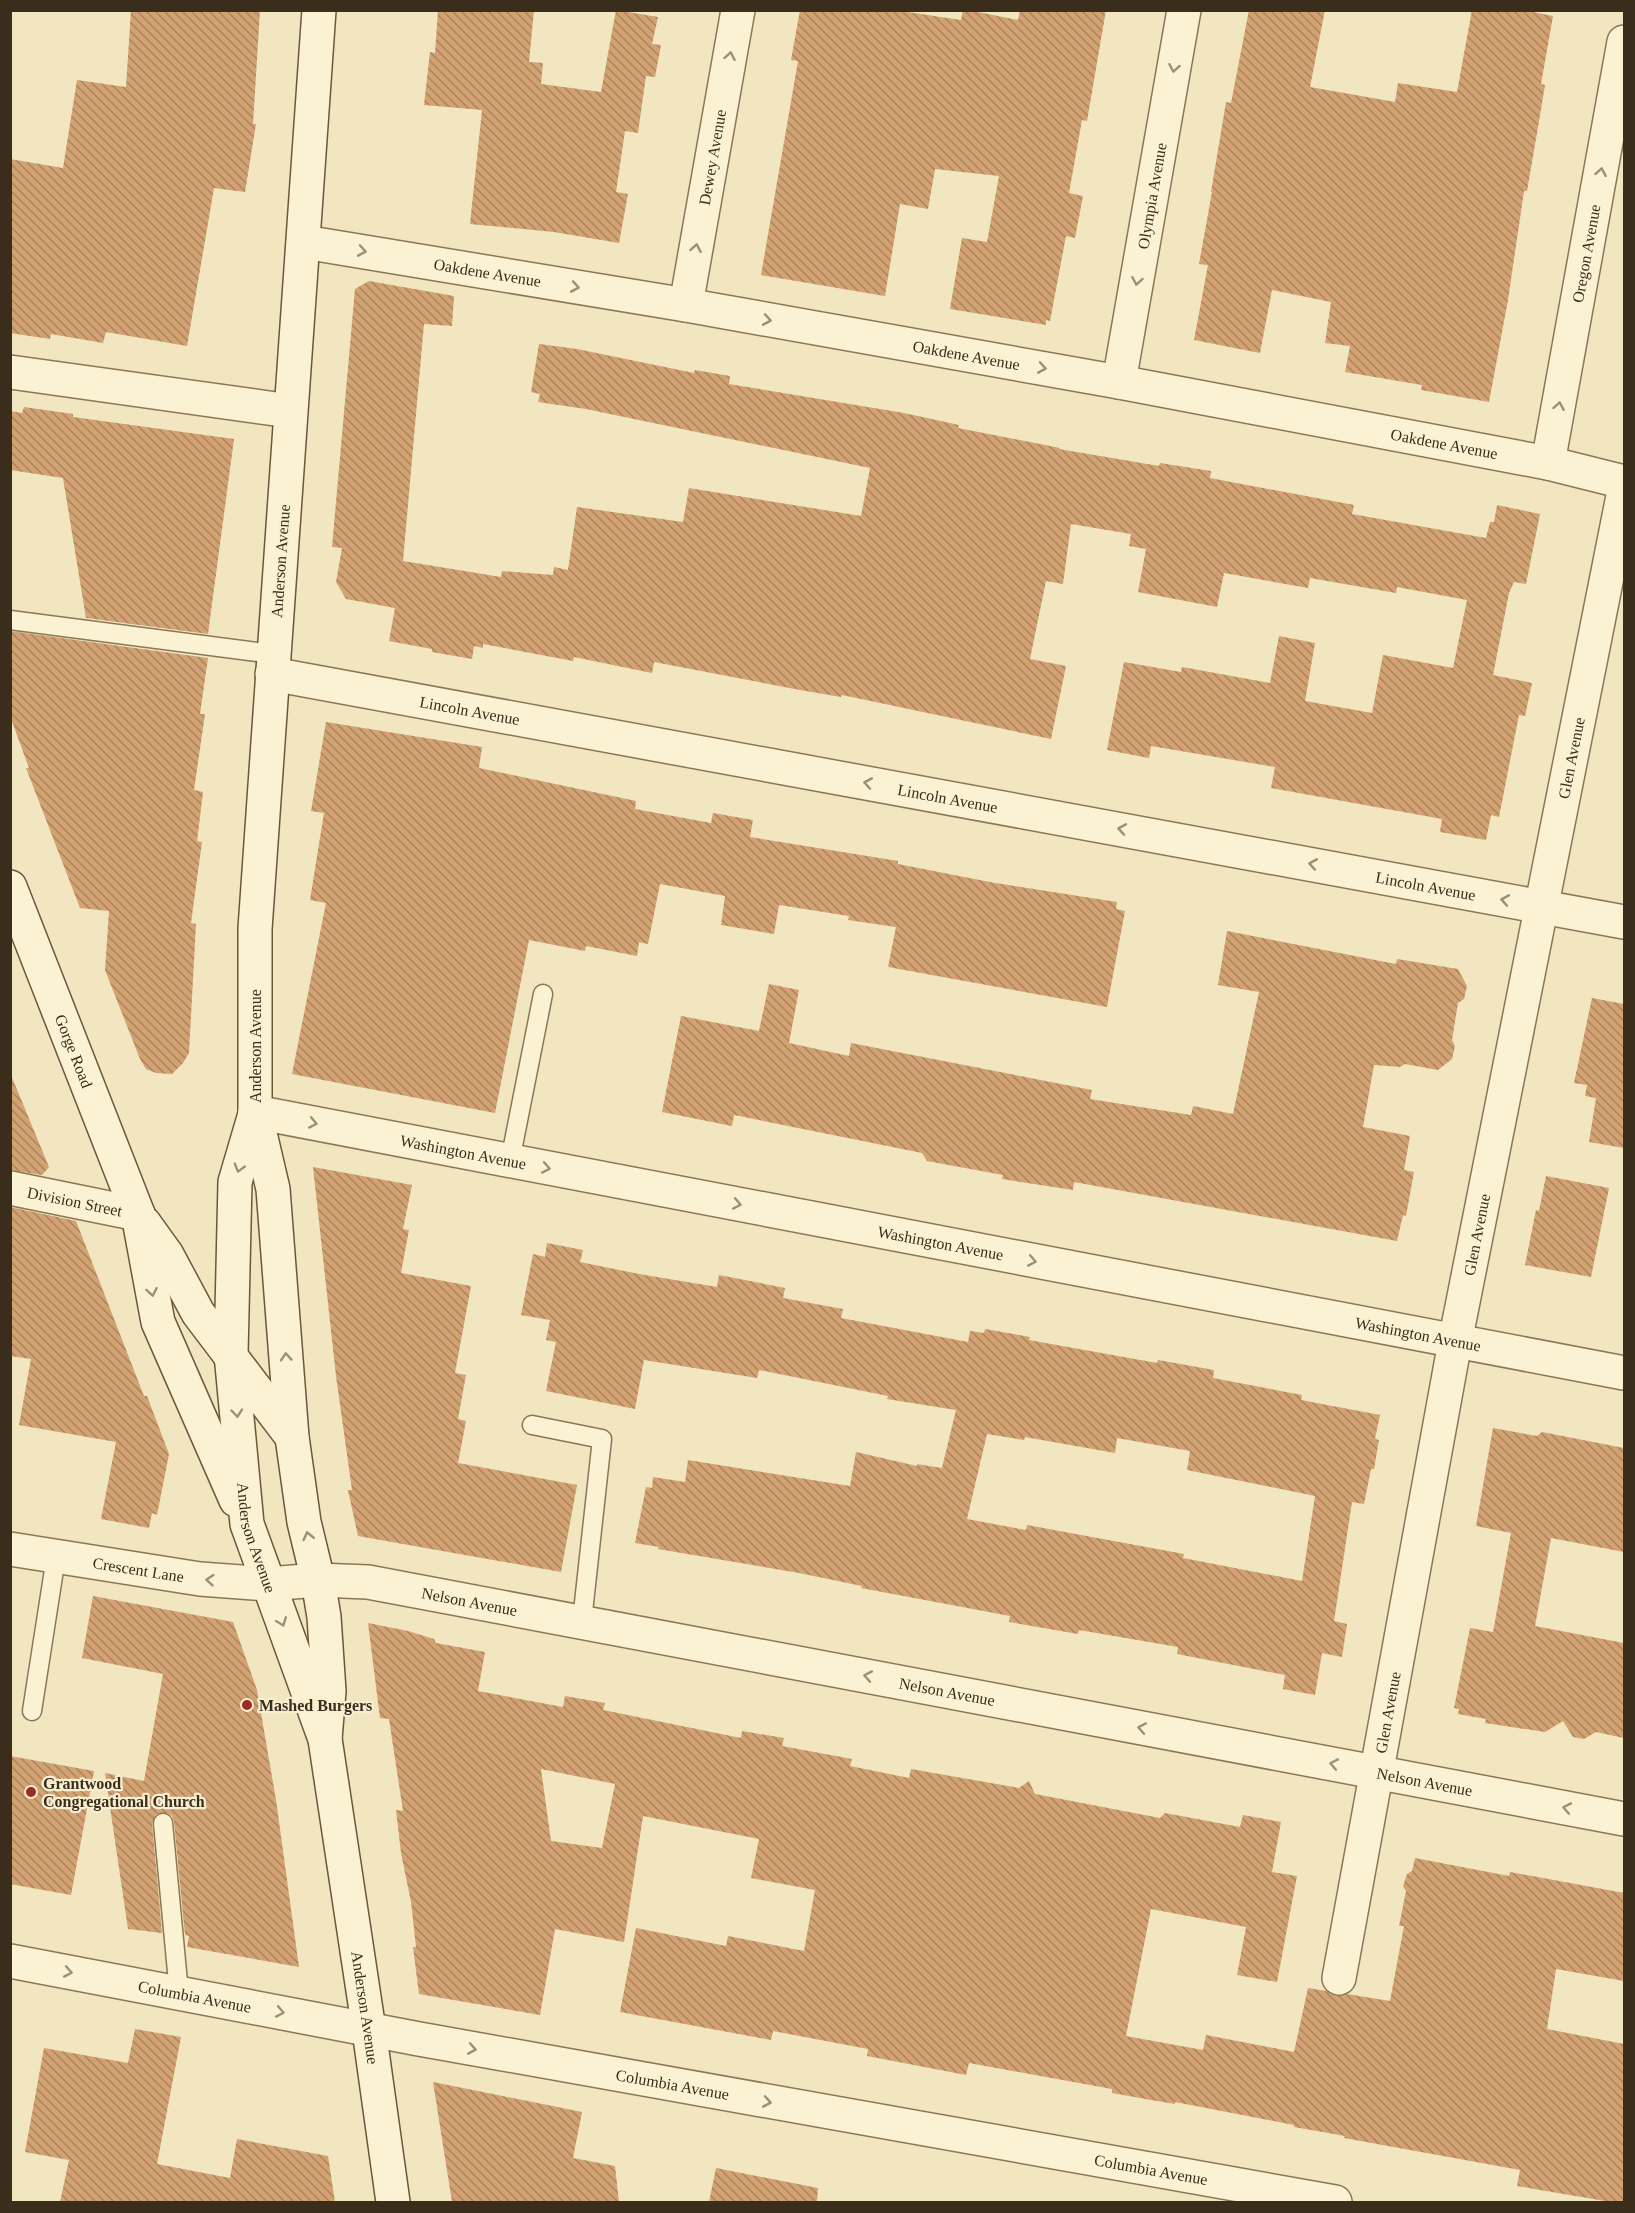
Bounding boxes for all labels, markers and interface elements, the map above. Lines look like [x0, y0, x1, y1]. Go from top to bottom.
one-way arrow [723, 51, 736, 61]
one-way arrow [1168, 63, 1181, 73]
street label: Dewey Avenue [696, 108, 729, 207]
street label: Olympia Avenue [1134, 141, 1170, 250]
one-way arrow [1594, 168, 1607, 178]
street label: Oregon Avenue [1569, 203, 1604, 304]
one-way arrow [689, 243, 702, 253]
one-way arrow [357, 244, 367, 257]
street label: Oakdene Avenue [432, 256, 542, 290]
one-way arrow [1131, 276, 1144, 286]
one-way arrow [570, 280, 580, 292]
one-way arrow [762, 313, 772, 326]
street label: Oakdene Avenue [911, 337, 1021, 373]
one-way arrow [1037, 362, 1047, 374]
one-way arrow [1552, 401, 1565, 411]
street label: Oakdene Avenue [1389, 425, 1499, 462]
street label: Anderson Avenue [268, 504, 293, 618]
street label: Lincoln Avenue [418, 693, 521, 728]
street label: Glen Avenue [1555, 716, 1588, 800]
one-way arrow [863, 777, 872, 789]
street label: Lincoln Avenue [896, 781, 999, 816]
one-way arrow [1117, 823, 1127, 836]
one-way arrow [1309, 858, 1319, 871]
street label: Lincoln Avenue [1374, 869, 1477, 904]
one-way arrow [1500, 894, 1510, 906]
street label: Anderson Avenue [247, 989, 264, 1103]
street label: Gorge Road [52, 1012, 96, 1090]
one-way arrow [308, 1116, 318, 1129]
street label: Washington Avenue [399, 1132, 528, 1173]
one-way arrow [540, 1161, 550, 1174]
one-way arrow [234, 1163, 246, 1173]
street label: Division Street [26, 1184, 124, 1220]
street label: Glen Avenue [1460, 1192, 1493, 1277]
one-way arrow [732, 1198, 742, 1210]
street label: Washington Avenue [876, 1223, 1005, 1264]
one-way arrow [1026, 1254, 1036, 1267]
one-way arrow [145, 1287, 158, 1297]
street label: Washington Avenue [1354, 1314, 1482, 1355]
one-way arrow [280, 1353, 293, 1362]
one-way arrow [230, 1408, 243, 1417]
street label: Anderson Avenue [234, 1482, 279, 1595]
one-way arrow [302, 1531, 315, 1541]
street label: Crescent Lane [92, 1554, 185, 1585]
one-way arrow [205, 1574, 214, 1587]
street label: Nelson Avenue [420, 1584, 519, 1619]
one-way arrow [275, 1616, 288, 1627]
one-way arrow [864, 1670, 874, 1683]
street label: Glen Avenue [1372, 1670, 1404, 1755]
street label: Nelson Avenue [898, 1674, 996, 1709]
place label: Mashed Burgers [259, 1697, 372, 1715]
marker: Mashed Burgers [240, 1698, 254, 1712]
one-way arrow [1138, 1722, 1148, 1735]
one-way arrow [1329, 1758, 1339, 1771]
street label: Nelson Avenue [1375, 1765, 1474, 1799]
place label: Grantwood Congregational Church [43, 1775, 205, 1811]
marker: Grantwood Congregational Church [24, 1785, 38, 1799]
one-way arrow [1562, 1802, 1572, 1815]
street label: Anderson Avenue [348, 1950, 382, 2065]
one-way arrow [63, 1965, 73, 1978]
street label: Columbia Avenue [137, 1978, 253, 2016]
one-way arrow [275, 2005, 285, 2018]
one-way arrow [467, 2042, 476, 2054]
street label: Columbia Avenue [615, 2066, 731, 2103]
one-way arrow [762, 2095, 772, 2107]
street label: Columbia Avenue [1093, 2151, 1209, 2188]

